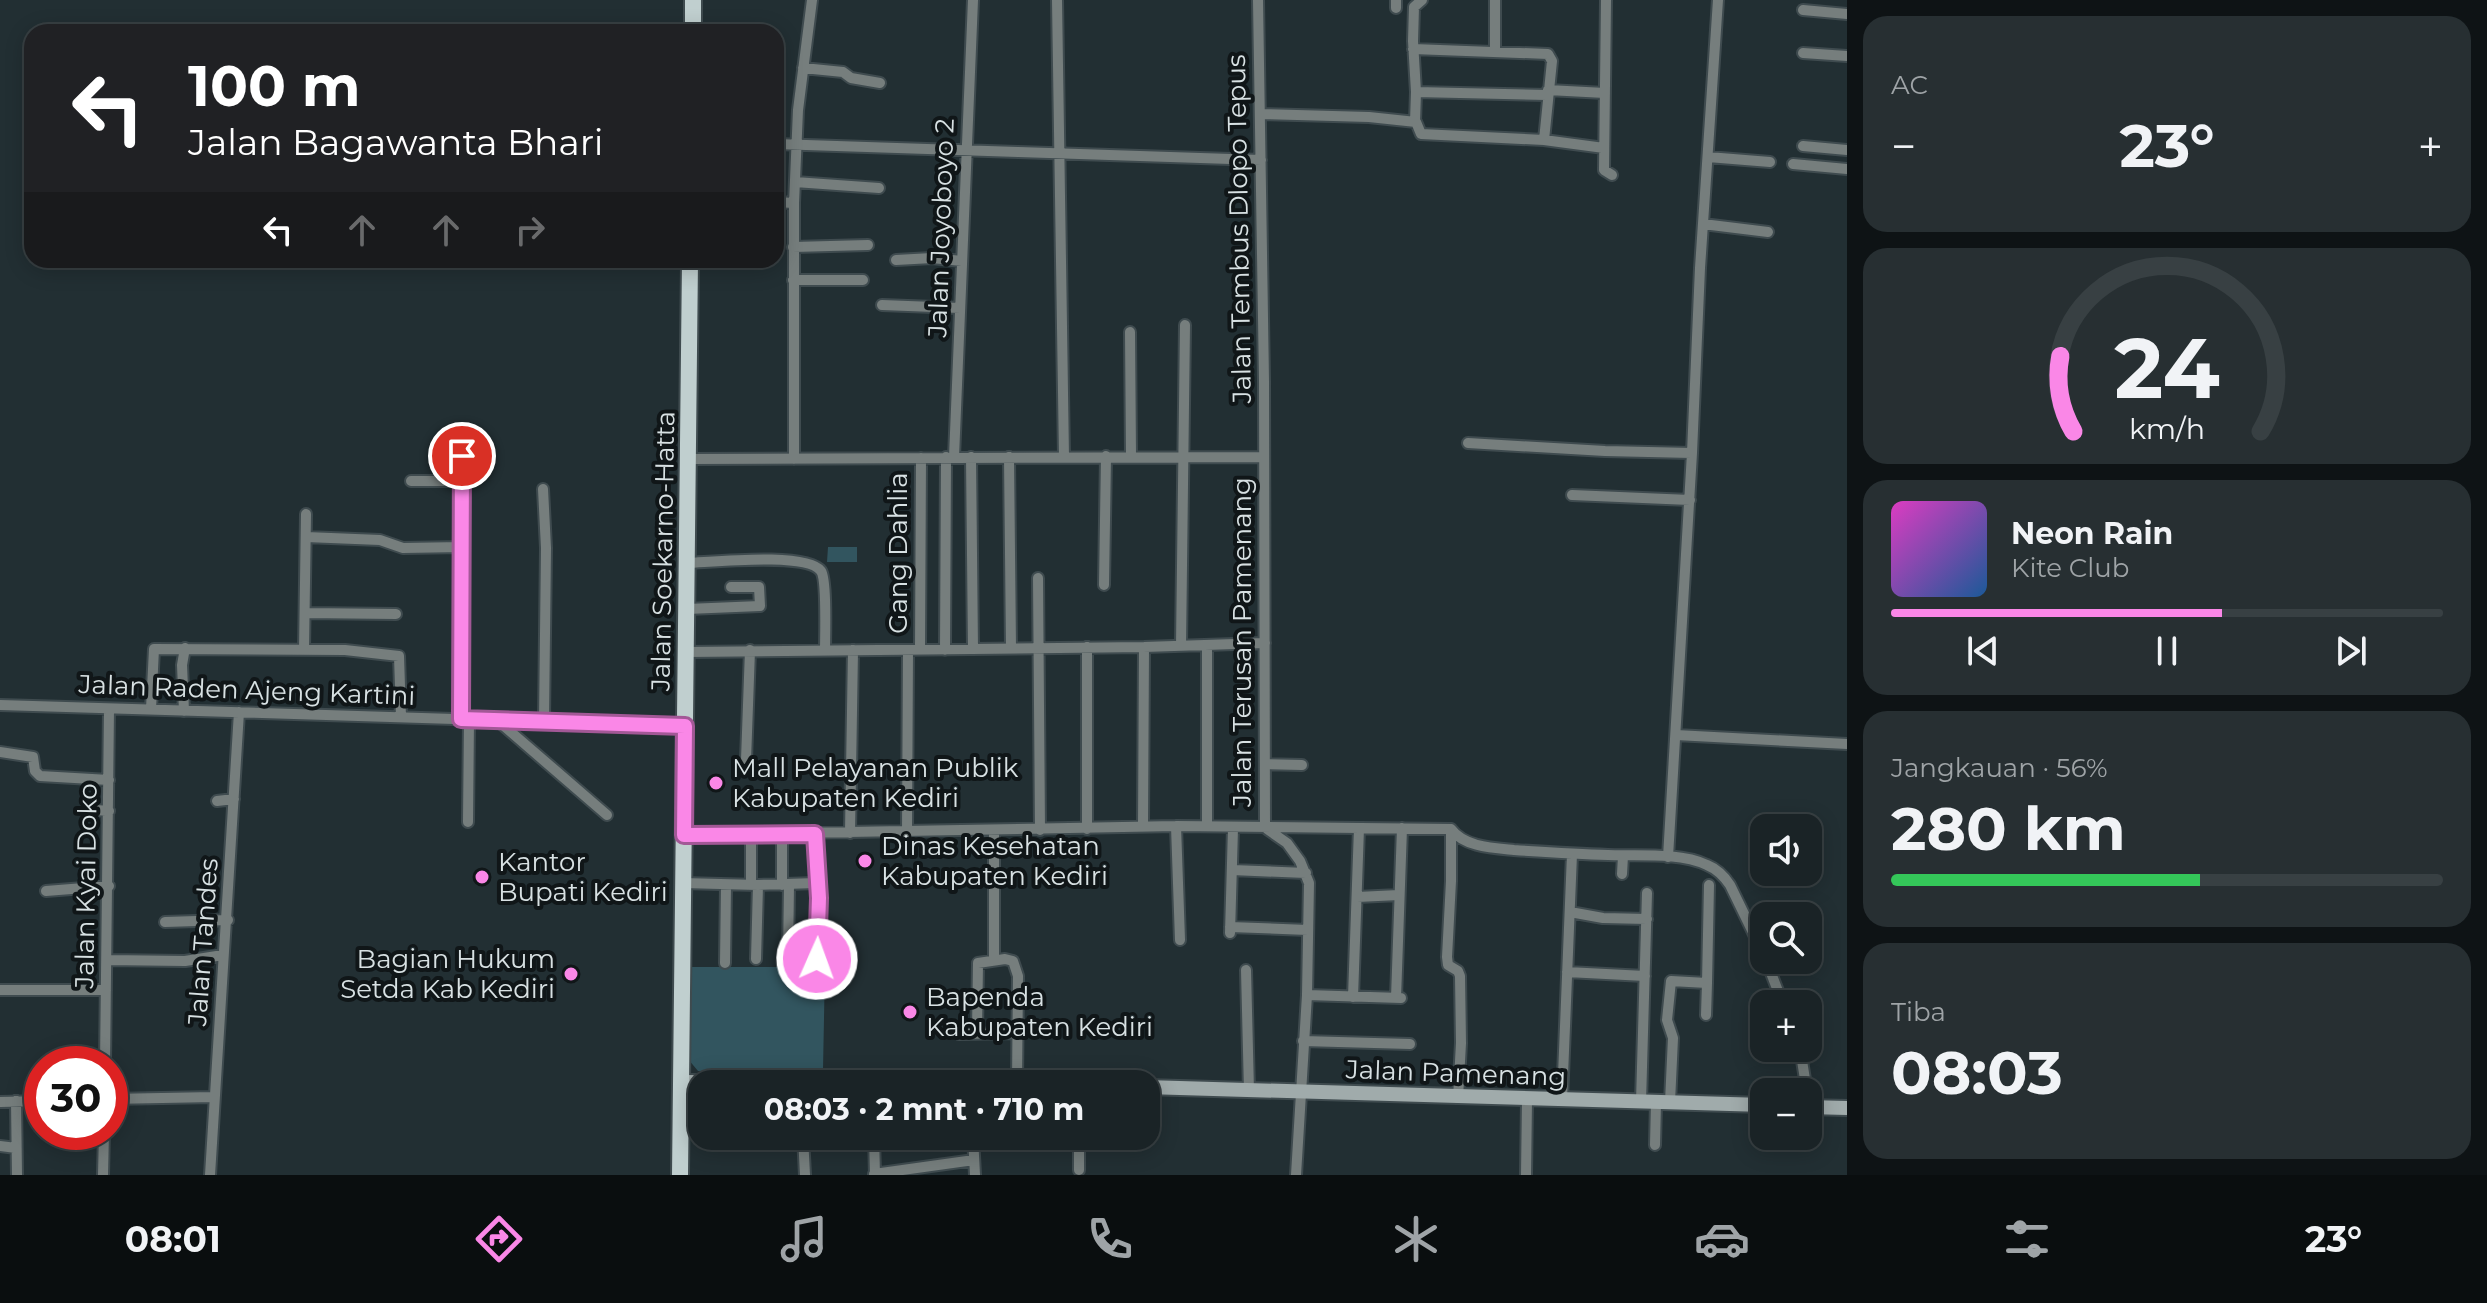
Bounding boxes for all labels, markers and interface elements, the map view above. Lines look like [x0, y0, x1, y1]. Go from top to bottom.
text: 100 m [188, 52, 361, 120]
street label: Jalan Tembus Dlopo Tepus [1220, 54, 1258, 405]
icon: left [56, 56, 160, 160]
text: AC [1891, 69, 1928, 101]
text: 23° [2119, 109, 2215, 182]
street label: Jalan Joyoboyo 2 [921, 118, 961, 339]
text: − [1891, 119, 1916, 173]
text: + [2418, 119, 2443, 173]
text: Jalan Bagawanta Bhari [188, 120, 604, 164]
icon: left [256, 208, 300, 252]
icon: ahead [340, 208, 384, 252]
icon: ahead [424, 208, 468, 252]
icon: right [508, 208, 552, 252]
text: 24 [2114, 316, 2220, 418]
street label: Jalan Soekarno-Hatta [645, 411, 681, 692]
text: km/h [2129, 411, 2205, 446]
pin [428, 422, 496, 490]
icon: arrive [440, 434, 484, 478]
street label: Gang Dahlia [882, 472, 914, 634]
street label: Jalan Terusan Pamenang [1226, 477, 1258, 808]
text: Neon Rain [2011, 515, 2173, 552]
text: Kite Club [2011, 552, 2129, 584]
icon: previous [1961, 629, 2005, 673]
icon: pause [2145, 629, 2189, 673]
icon: next [2329, 629, 2373, 673]
street label: Jalan Raden Ajeng Kartini [77, 668, 416, 712]
place label: Mall Pelayanan Publik Kabupaten Kediri [732, 752, 1019, 814]
text: Jangkauan · 56% [1891, 752, 2108, 784]
marker: Mall Pelayanan Publik Kabupaten Kediri [707, 774, 725, 792]
street label: Jalan Kyai Doko [68, 783, 104, 990]
text: 280 km [1891, 792, 2126, 865]
map controls [1750, 814, 1822, 1150]
button: sound [1750, 814, 1822, 886]
place label: Dinas Kesehatan Kabupaten Kediri [881, 830, 1108, 892]
place label: Kantor Bupati Kediri [498, 846, 668, 908]
marker: Dinas Kesehatan Kabupaten Kediri [856, 852, 874, 870]
street label: Jalan Tandes [181, 857, 225, 1028]
marker: Kantor Bupati Kediri [473, 868, 491, 886]
button: search [1750, 902, 1822, 974]
position arrow [775, 917, 859, 1001]
place label: Bagian Hukum Setda Kab Kediri [340, 943, 555, 1005]
marker: Bagian Hukum Setda Kab Kediri [562, 965, 580, 983]
place label: Bapenda Kabupaten Kediri [926, 981, 1153, 1043]
button: + [1750, 990, 1822, 1062]
text: Tiba [1891, 996, 1946, 1028]
marker: Bapenda Kabupaten Kediri [901, 1003, 919, 1021]
text: 08:03 [1891, 1036, 2063, 1109]
speed limit sign: 30 [24, 1046, 128, 1150]
street label: Jalan Pamenang [1344, 1053, 1567, 1093]
button: − [1750, 1078, 1822, 1150]
text: 08:03 · 2 mnt · 710 m [764, 1091, 1084, 1128]
icon: directions [471, 1211, 527, 1267]
icon: music [776, 1211, 832, 1267]
icon: phone [1082, 1211, 1138, 1267]
icon: climate [1388, 1211, 1444, 1267]
icon: car [1694, 1211, 1750, 1267]
icon: filters [1999, 1211, 2055, 1267]
text: 08:01 [125, 1217, 221, 1261]
text: 23° [2305, 1217, 2362, 1261]

